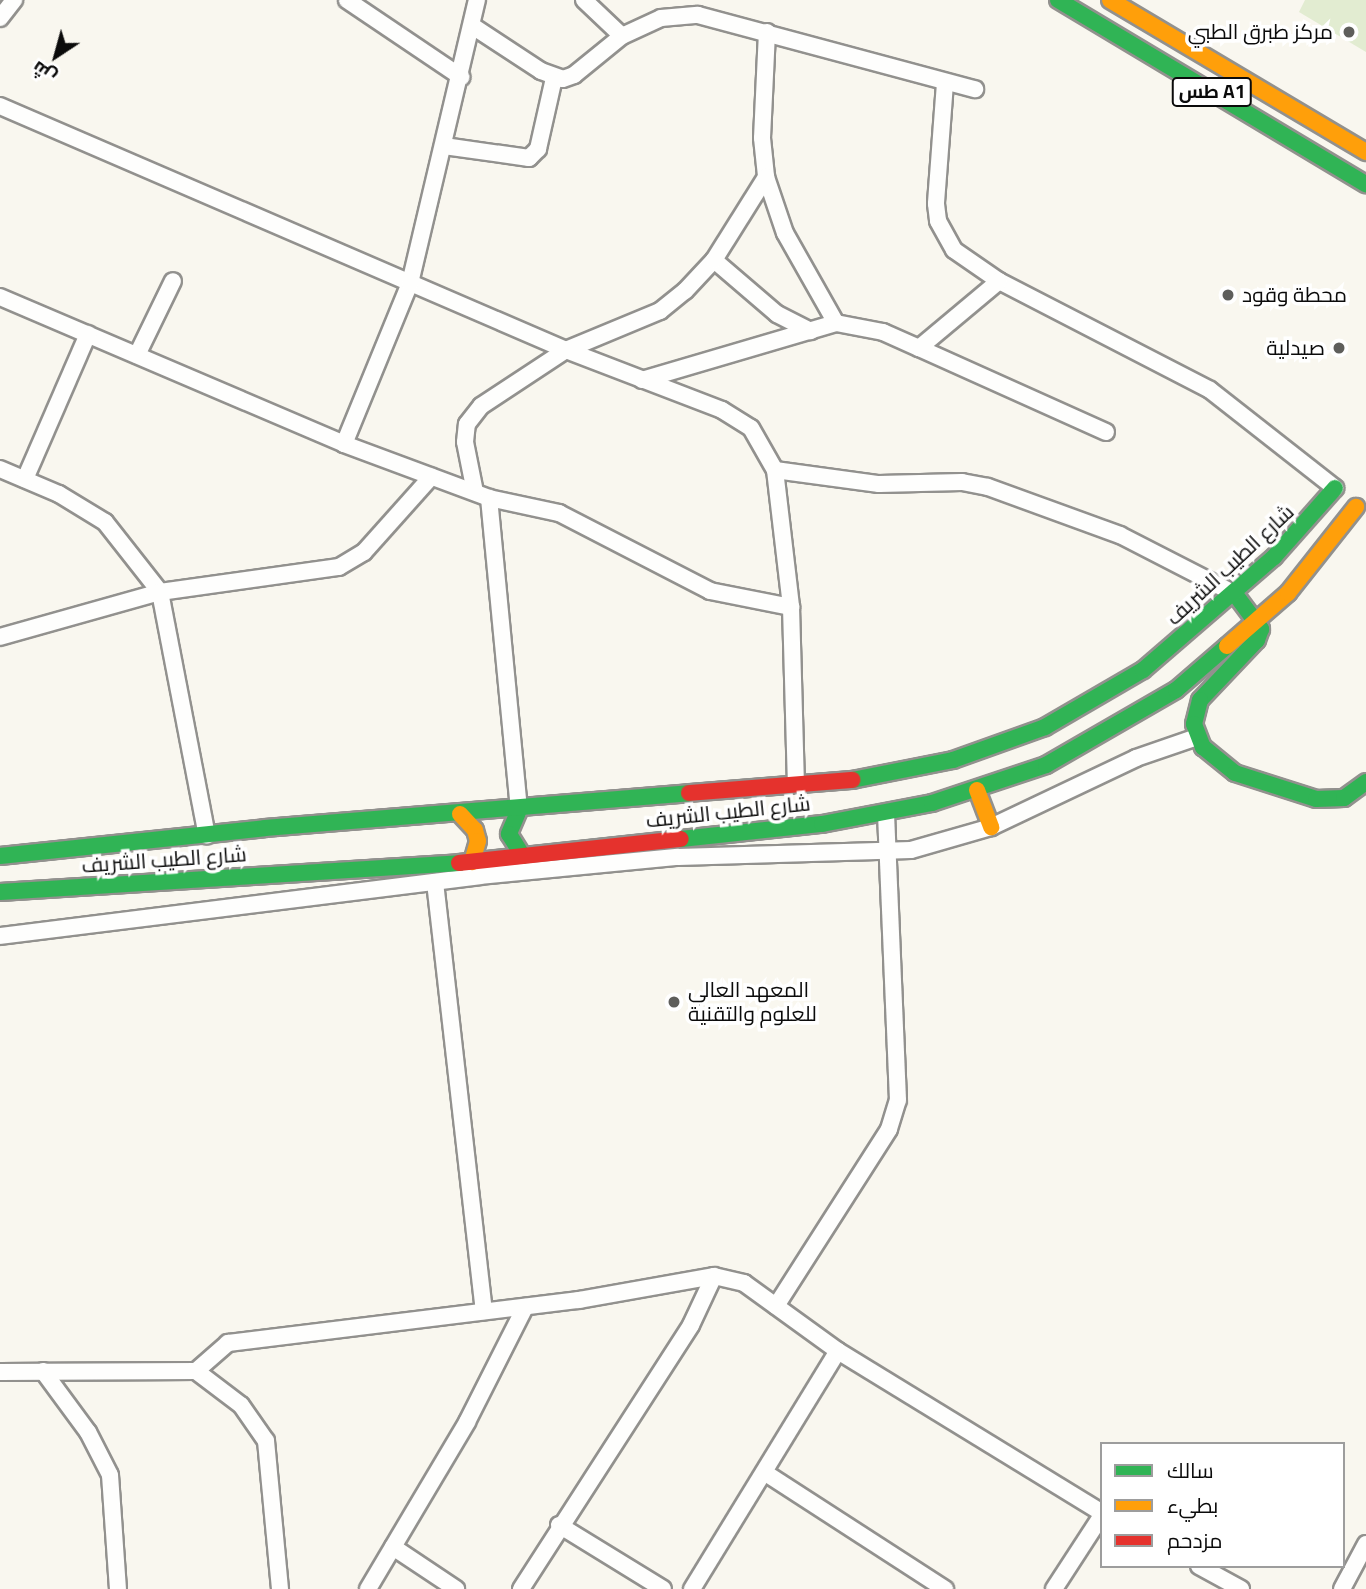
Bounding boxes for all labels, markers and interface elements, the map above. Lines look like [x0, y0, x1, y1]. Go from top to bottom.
place label: مركز طبرق الطبي [1188, 19, 1333, 45]
north arrow [21, 21, 91, 91]
marker: مركز طبرق الطبي [1339, 22, 1359, 42]
text: ش [23, 51, 64, 95]
road number: طس A1 [1172, 76, 1252, 108]
place label: محطة وقود [1242, 282, 1347, 308]
marker: محطة وقود [1220, 287, 1236, 303]
place label: صيدلية [1266, 335, 1325, 361]
marker: صيدلية [1331, 340, 1347, 356]
street label: شارع الطيب الشريف [1161, 499, 1299, 631]
street label: شارع الطيب الشريف [645, 791, 811, 833]
street label: شارع الطيب الشريف [81, 842, 247, 878]
place label: المعهد العالي للعلوم والتقنية [688, 977, 817, 1027]
marker: المعهد العالي للعلوم والتقنية [666, 994, 682, 1010]
legend [1100, 1442, 1345, 1568]
text: سالك [1167, 1451, 1214, 1490]
text: بطيء [1167, 1486, 1218, 1525]
text: مزدحم [1167, 1521, 1222, 1560]

